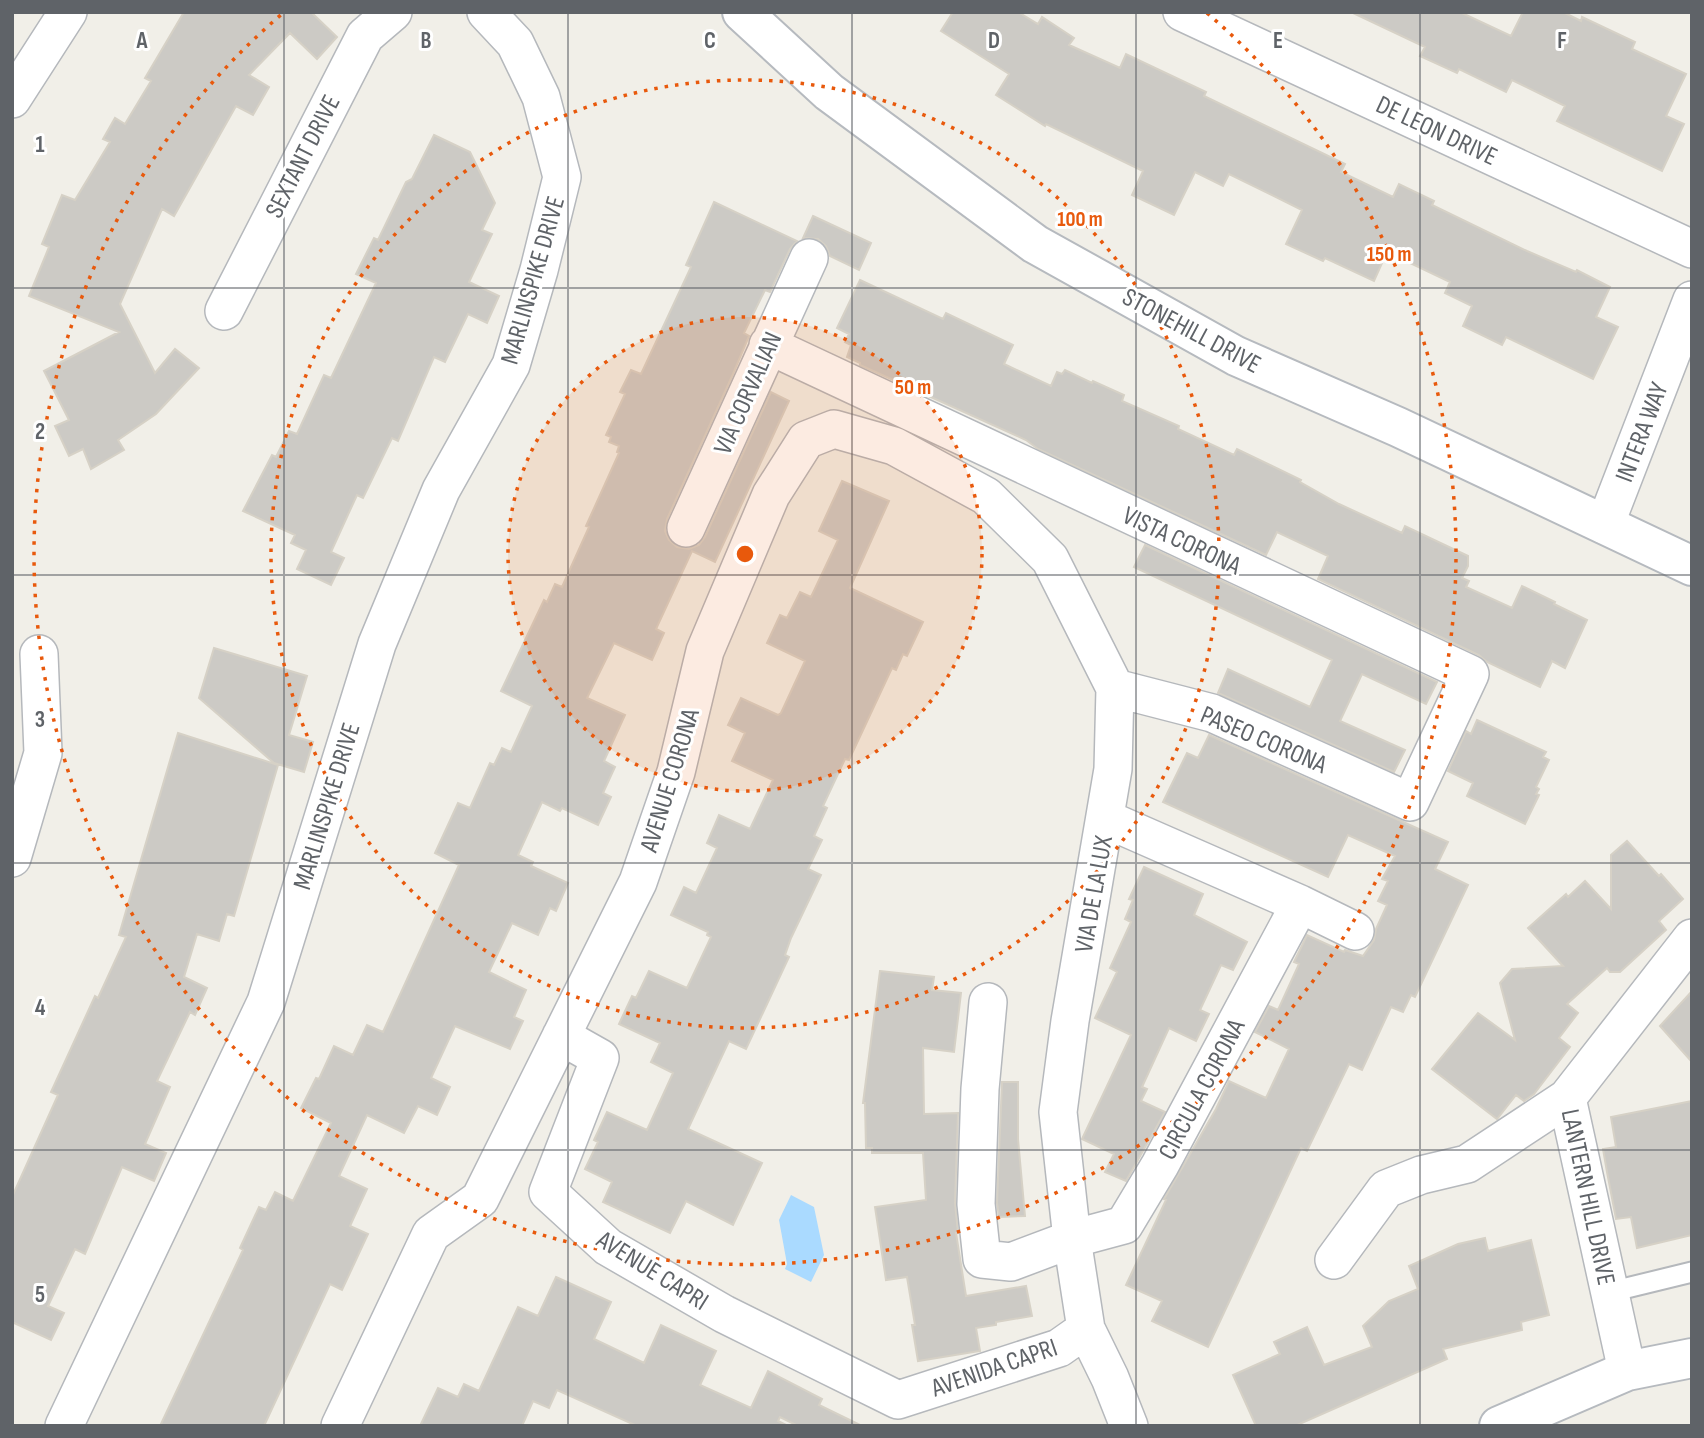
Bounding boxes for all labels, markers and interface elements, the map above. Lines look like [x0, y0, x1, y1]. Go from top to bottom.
text: A [136, 27, 149, 55]
text: B [421, 27, 432, 55]
text: C [704, 27, 716, 55]
text: D [988, 27, 1000, 55]
text: E [1273, 27, 1283, 55]
text: F [1557, 27, 1567, 55]
street label: SEXTANT DRIVE [259, 90, 348, 223]
street label: DE LEON DRIVE [1371, 90, 1502, 173]
text: 1 [35, 131, 45, 159]
street label: MARLINSPIKE DRIVE [495, 193, 572, 368]
text: 100 m [1057, 207, 1103, 232]
text: 150 m [1367, 242, 1411, 267]
street label: STONEHILL DRIVE [1117, 282, 1266, 381]
street label: VIA CORVALIAN [708, 328, 789, 460]
text: 50 m [895, 375, 931, 400]
street label: INTERA WAY [1609, 378, 1676, 487]
text: 2 [35, 418, 45, 446]
street label: VISTA CORONA [1117, 500, 1246, 583]
centre of rings [733, 542, 757, 566]
street label: PASEO CORONA [1196, 700, 1332, 781]
street label: AVENUE CORONA [634, 704, 707, 857]
text: 3 [35, 706, 45, 734]
street label: MARLINSPIKE DRIVE [287, 719, 368, 894]
street label: VIA DE LA LUX [1069, 833, 1120, 955]
text: 4 [35, 994, 46, 1022]
street label: CIRCULA CORONA [1152, 1013, 1253, 1165]
street label: LANTERN HILL DRIVE [1554, 1106, 1621, 1288]
street label: AVENUE CAPRI [590, 1224, 714, 1318]
text: 5 [35, 1281, 45, 1309]
street label: AVENIDA CAPRI [927, 1332, 1061, 1405]

